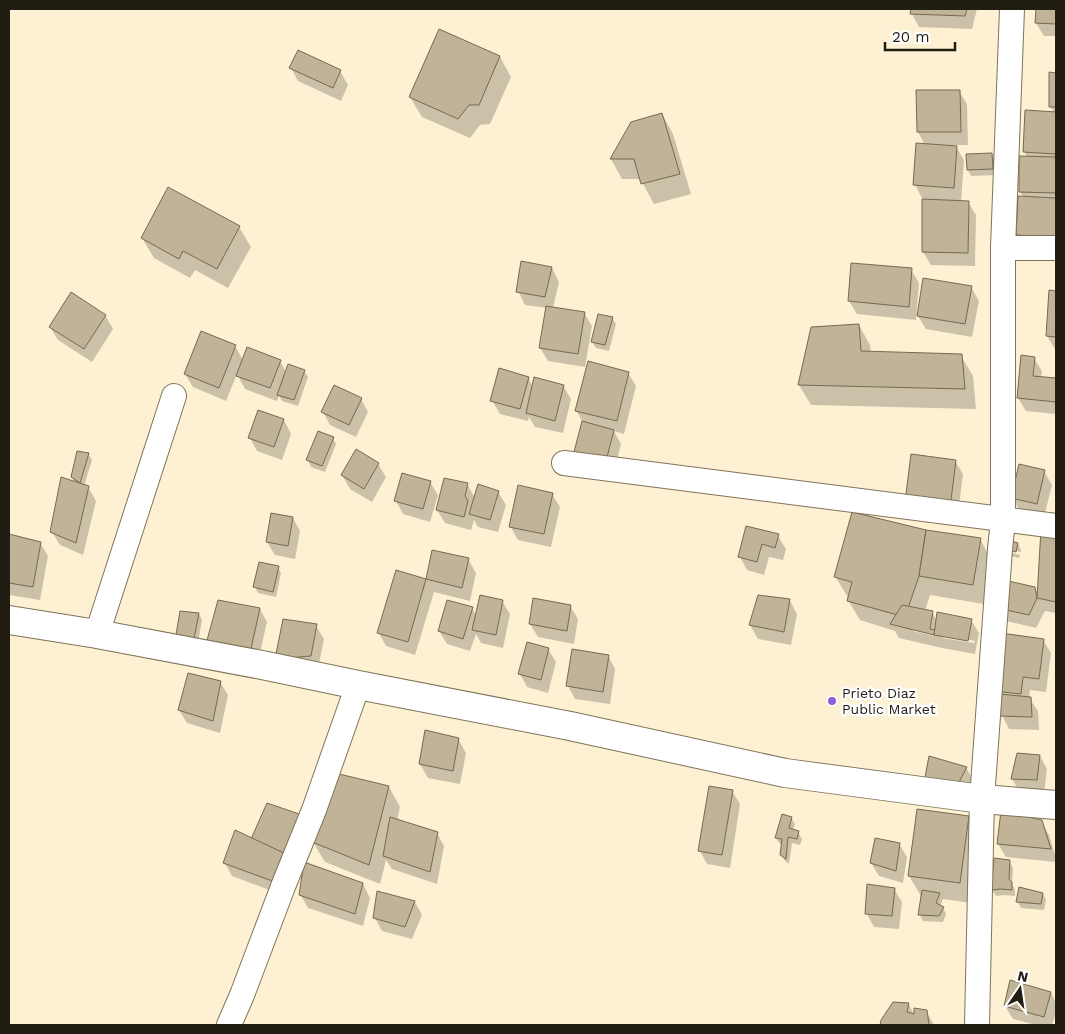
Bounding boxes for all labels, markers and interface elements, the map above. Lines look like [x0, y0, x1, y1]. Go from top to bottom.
scale bar [885, 20, 955, 52]
text: 20 m [892, 28, 930, 46]
place label: Prieto Diaz Public Market [842, 685, 936, 717]
marker: Prieto Diaz Public Market [826, 695, 838, 707]
north arrow [995, 964, 1045, 1014]
text: N [1016, 967, 1030, 985]

